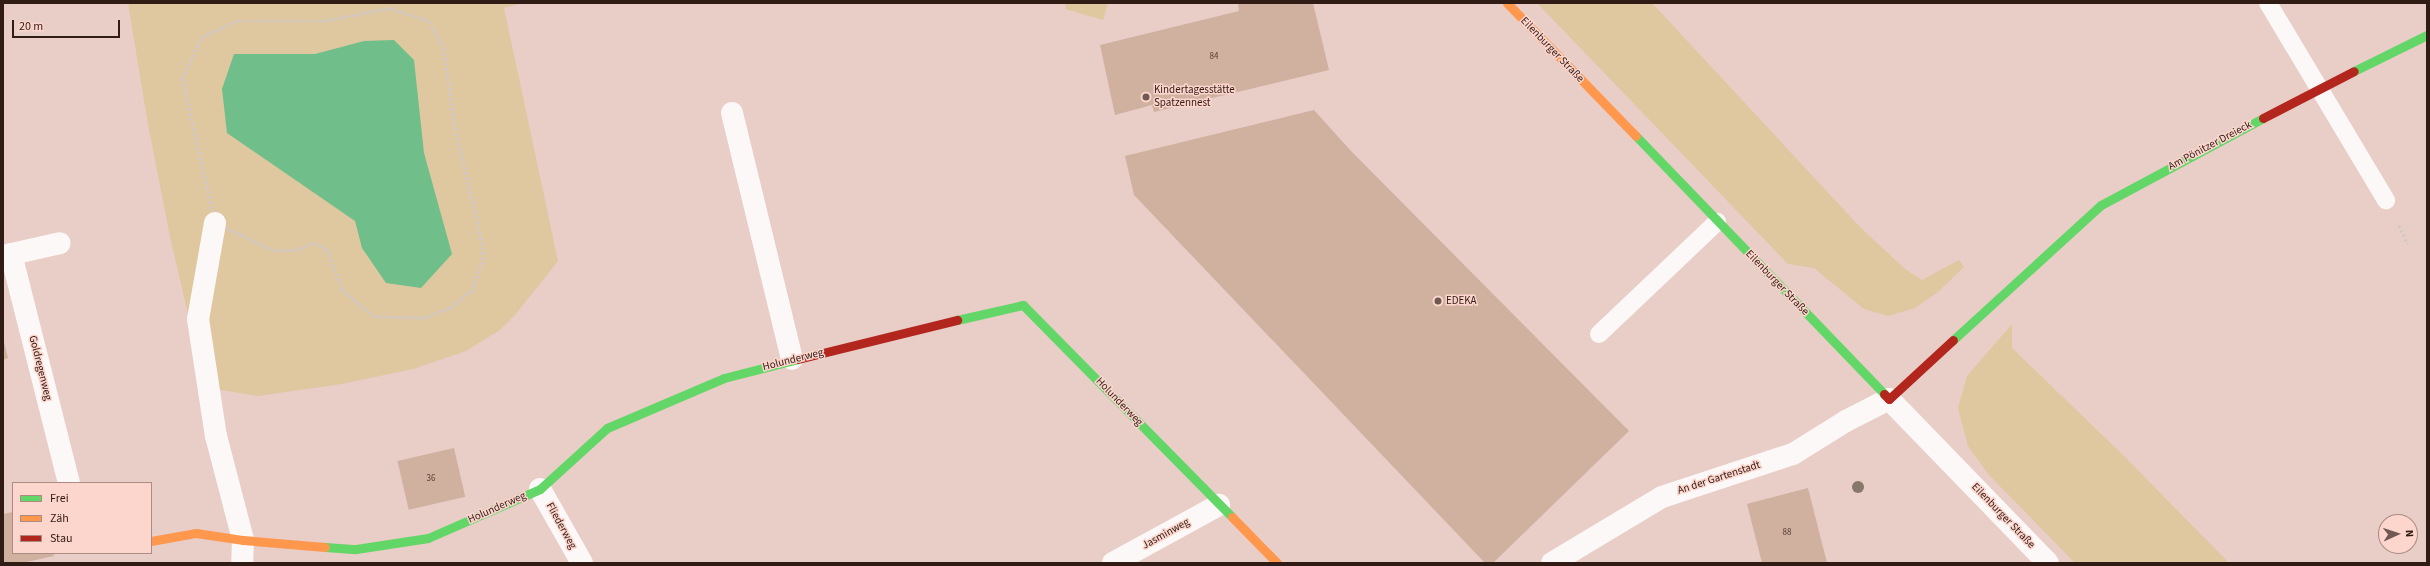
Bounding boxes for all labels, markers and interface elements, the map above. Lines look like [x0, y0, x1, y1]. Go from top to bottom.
scale bar [14, 12, 122, 38]
street label: Eilenburger Straße [1518, 15, 1586, 85]
text: 20 m [19, 18, 43, 35]
house number: 84 [1210, 52, 1218, 62]
place label: Kindertagesstätte Spatzennest [1154, 84, 1235, 110]
marker: Kindertagesstätte Spatzennest [1141, 92, 1151, 102]
street label: Am Pönitzer Dreieck [2166, 119, 2254, 173]
street label: Eilenburger Straße [1743, 248, 1811, 318]
place label: EDEKA [1446, 294, 1477, 308]
marker: EDEKA [1433, 296, 1443, 306]
street label: Goldregenweg [26, 334, 54, 402]
street label: Holunderweg [761, 346, 825, 374]
street label: Holunderweg [1093, 375, 1145, 429]
street label: An der Gartenstadt [1676, 458, 1762, 498]
house number: 36 [427, 474, 435, 484]
street label: Eilenburger Straße [1969, 481, 2037, 551]
legend [12, 482, 152, 554]
street label: Holunderweg [466, 489, 528, 527]
text: Frei [50, 490, 69, 507]
street label: Fliederweg [543, 501, 579, 551]
text: Zäh [50, 510, 69, 527]
north arrow [2378, 514, 2418, 554]
street label: Jasminweg [1140, 516, 1192, 552]
house number: 88 [1783, 528, 1791, 538]
text: N [2402, 529, 2417, 537]
text: Stau [50, 530, 73, 547]

